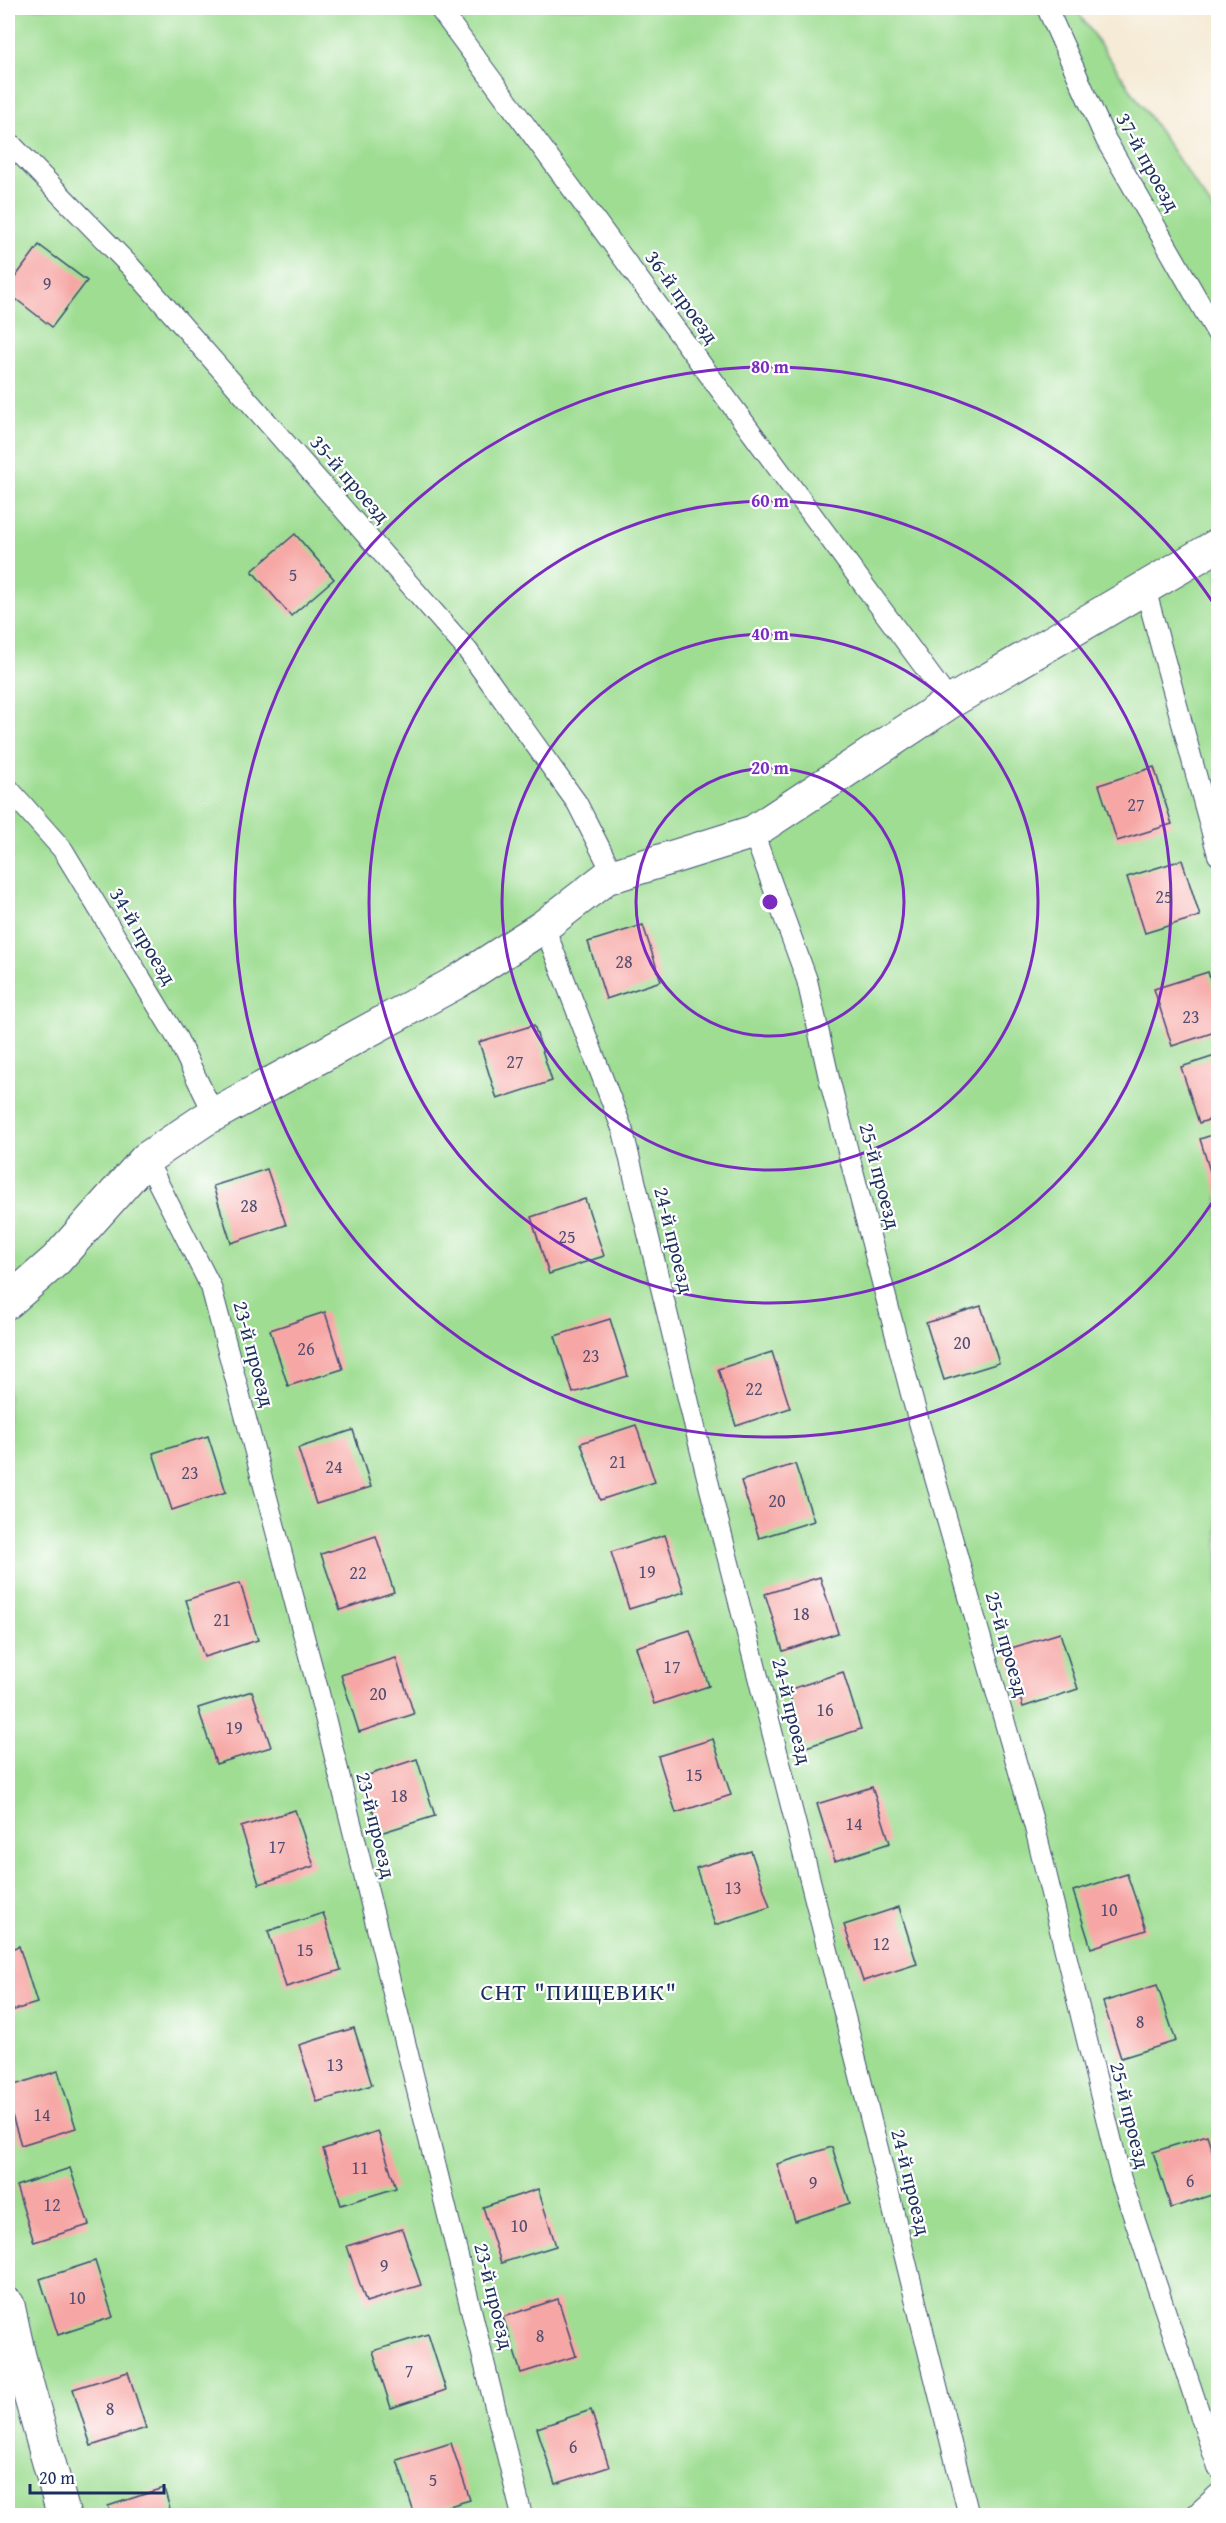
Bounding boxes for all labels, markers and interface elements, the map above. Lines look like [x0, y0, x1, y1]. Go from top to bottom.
street label: 37-й проезд [1109, 107, 1189, 217]
street label: 36-й проезд [638, 244, 727, 350]
house number: 9 [43, 270, 51, 297]
text: 80 m [751, 353, 790, 380]
street label: 35-й проезд [303, 427, 398, 530]
text: 60 m [751, 487, 790, 514]
house number: 5 [289, 561, 297, 588]
text: 40 m [751, 620, 790, 647]
text: 20 m [751, 754, 790, 781]
house number: 27 [1127, 791, 1145, 818]
street label: 34-й проезд [102, 881, 185, 991]
house number: 25 [1155, 883, 1173, 910]
centre of rings [760, 892, 780, 912]
house number: 28 [615, 948, 633, 975]
house number: 23 [1182, 1003, 1200, 1030]
house number: 27 [506, 1048, 524, 1075]
street label: 25-й проезд [851, 1119, 910, 1233]
street label: 24-й проезд [646, 1183, 703, 1297]
house number: 28 [240, 1192, 258, 1219]
house number: 25 [558, 1223, 576, 1250]
street label: 23-й проезд [225, 1297, 284, 1411]
house number: 20 [953, 1329, 971, 1356]
house number: 26 [297, 1335, 315, 1362]
house number: 23 [582, 1342, 600, 1369]
house number: 22 [745, 1375, 763, 1402]
house number: 21 [609, 1448, 627, 1475]
house number: 24 [325, 1453, 343, 1480]
house number: 23 [181, 1459, 199, 1486]
house number: 20 [768, 1487, 786, 1514]
house number: 19 [638, 1558, 656, 1585]
house number: 22 [349, 1559, 367, 1586]
street label: 25-й проезд [978, 1587, 1038, 1701]
house number: 18 [792, 1600, 810, 1627]
house number: 21 [213, 1606, 231, 1633]
house number: 17 [663, 1653, 681, 1680]
street label: 24-й проезд [764, 1654, 821, 1768]
house number: 20 [369, 1680, 387, 1707]
house number: 16 [816, 1696, 834, 1723]
house number: 19 [225, 1714, 243, 1741]
house number: 15 [685, 1761, 703, 1788]
street label: 23-й проезд [348, 1768, 405, 1882]
house number: 18 [390, 1782, 408, 1809]
house number: 14 [845, 1810, 863, 1837]
house number: 17 [268, 1833, 286, 1860]
house number: 13 [724, 1874, 742, 1901]
house number: 10 [1100, 1896, 1118, 1923]
house number: 12 [872, 1930, 890, 1957]
house number: 15 [296, 1936, 314, 1963]
district label: СНТ "ПИЩЕВИК" [481, 1974, 677, 2009]
house number: 8 [1136, 2008, 1144, 2035]
house number: 13 [326, 2051, 344, 2078]
street label: 25-й проезд [1102, 2058, 1159, 2172]
house number: 14 [33, 2101, 51, 2128]
street label: 24-й проезд [883, 2125, 940, 2239]
house number: 11 [351, 2154, 369, 2181]
house number: 6 [1186, 2167, 1194, 2194]
house number: 9 [809, 2169, 817, 2196]
house number: 12 [43, 2191, 61, 2218]
house number: 10 [510, 2212, 528, 2239]
street label: 23-й проезд [466, 2239, 523, 2353]
house number: 9 [380, 2252, 388, 2279]
house number: 10 [68, 2284, 86, 2311]
house number: 8 [536, 2322, 544, 2349]
house number: 7 [405, 2357, 413, 2384]
house number: 8 [106, 2395, 114, 2422]
house number: 6 [569, 2433, 577, 2460]
scale bar [30, 2457, 164, 2495]
text: 20 m [39, 2464, 75, 2491]
house number: 5 [429, 2466, 437, 2493]

